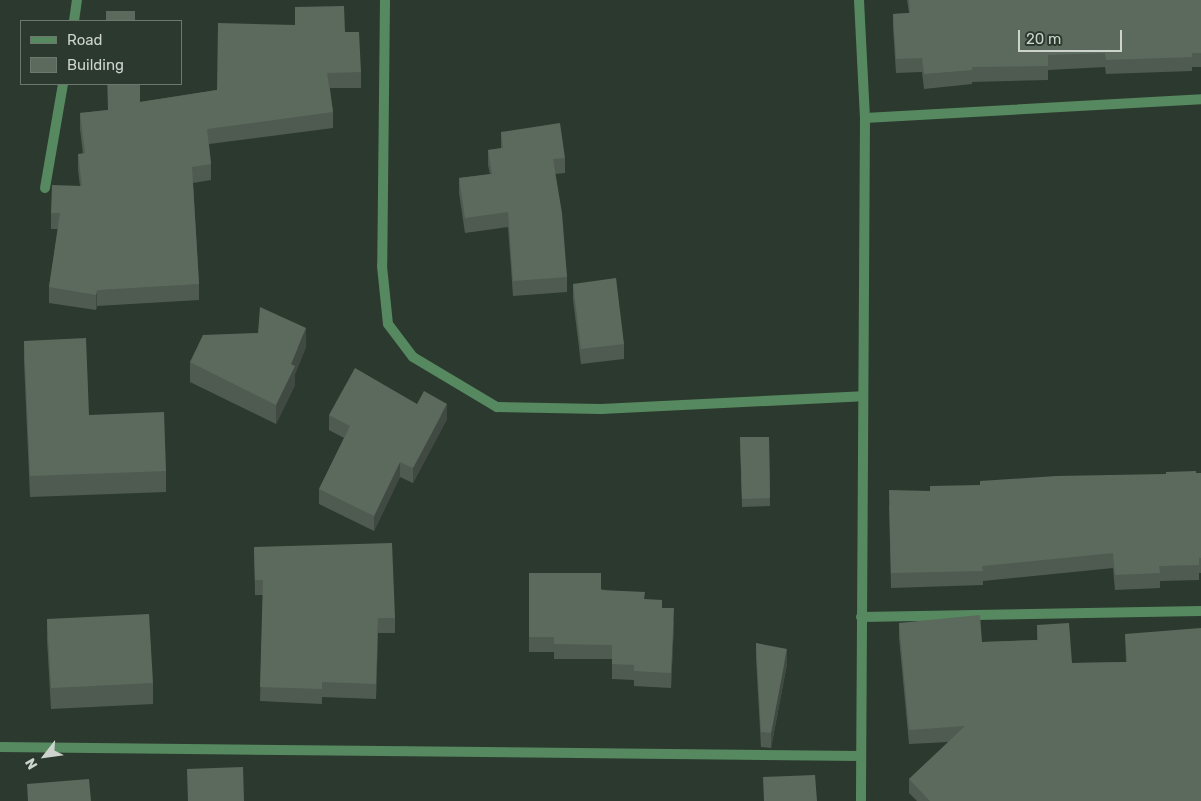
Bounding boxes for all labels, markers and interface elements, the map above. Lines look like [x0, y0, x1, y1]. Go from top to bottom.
legend [20, 20, 182, 85]
scale bar [1021, 20, 1125, 52]
text: 20 m [1026, 30, 1061, 48]
text: Road [67, 31, 103, 49]
text: Building [67, 56, 124, 74]
north arrow [20, 731, 70, 781]
text: N [22, 755, 41, 772]

